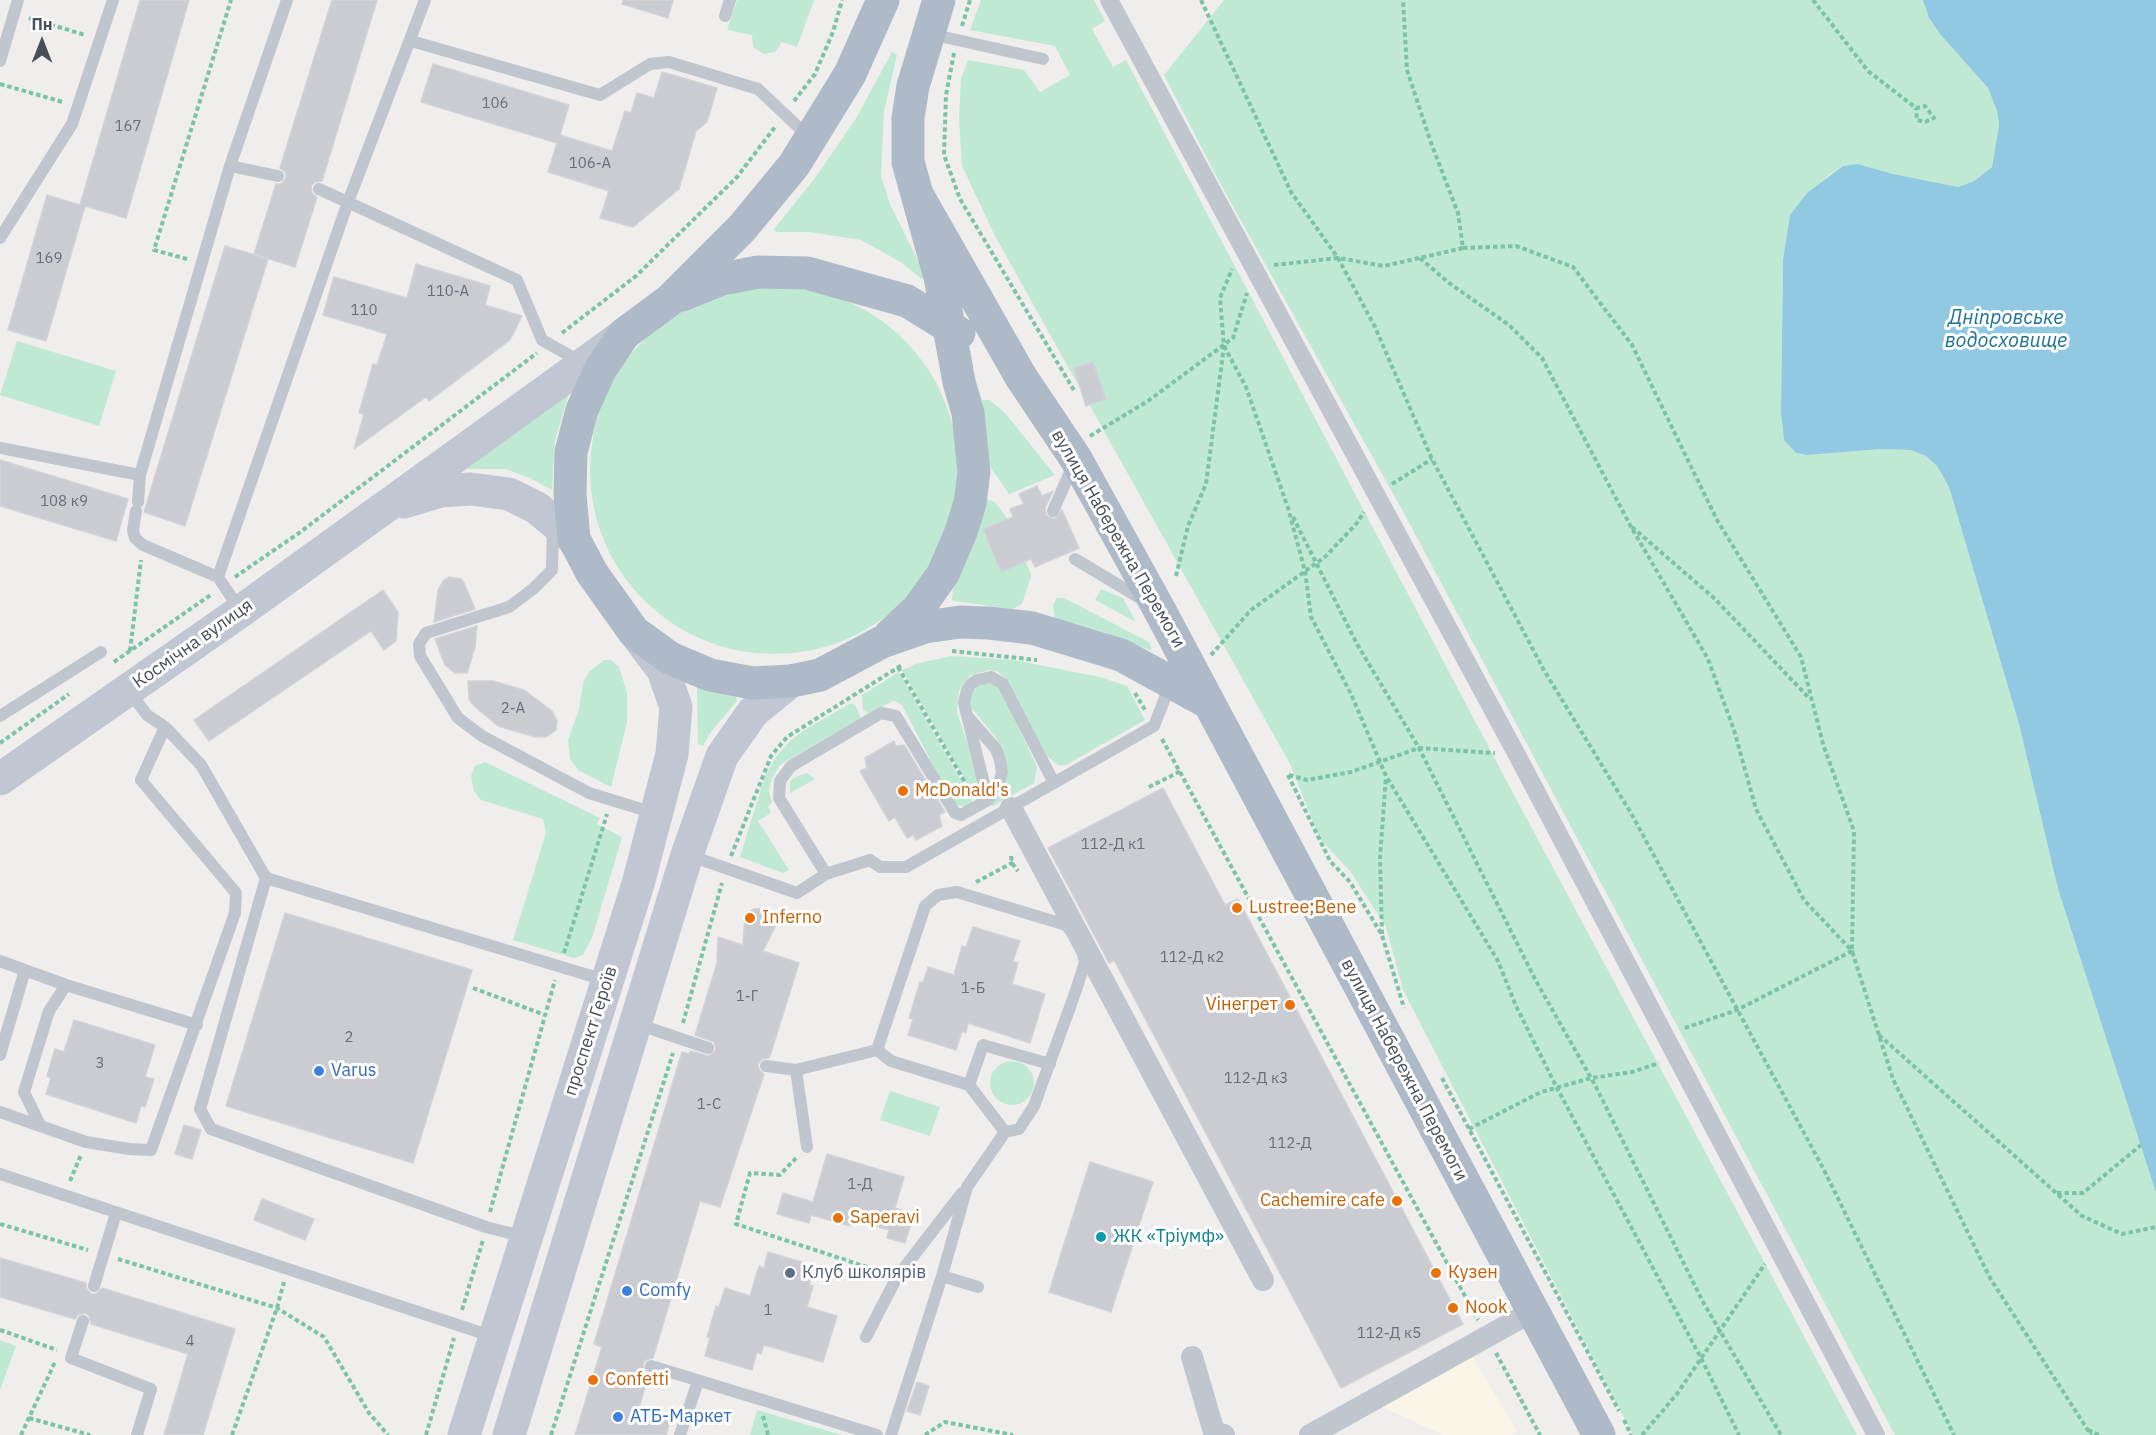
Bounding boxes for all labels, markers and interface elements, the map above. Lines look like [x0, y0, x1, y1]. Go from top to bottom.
north arrow [12, 12, 72, 72]
text: Пн [31, 14, 53, 34]
house number: 106 [482, 95, 508, 113]
house number: 167 [115, 118, 141, 136]
house number: 106-А [569, 155, 611, 173]
house number: 169 [36, 250, 62, 268]
house number: 110-А [427, 283, 469, 301]
house number: 110 [351, 302, 377, 320]
water label: Дніпровське водосховище [1945, 306, 2067, 353]
street label: вулиця Набережна Перемоги [1047, 426, 1189, 652]
house number: 108 к9 [40, 493, 88, 511]
street label: Космічна вулиця [129, 595, 257, 693]
house number: 2-А [501, 700, 525, 718]
place label: McDonald's [915, 780, 1009, 802]
marker: McDonald's [896, 784, 910, 798]
house number: 112-Д к1 [1081, 836, 1145, 854]
place label: Lustree;Bene [1249, 897, 1356, 919]
marker: Lustree;Bene [1230, 901, 1244, 915]
place label: Inferno [762, 907, 822, 929]
marker: Inferno [743, 911, 757, 925]
house number: 112-Д к2 [1160, 949, 1224, 967]
street label: вулиця Набережна Перемоги [1336, 955, 1472, 1185]
street label: проспект Героїв [560, 964, 622, 1098]
house number: 1-Б [961, 980, 985, 998]
house number: 1-Г [736, 988, 758, 1006]
place label: Vінегрет [1206, 994, 1278, 1016]
marker: Vінегрет [1283, 998, 1297, 1012]
house number: 2 [345, 1029, 353, 1047]
house number: 3 [96, 1055, 104, 1073]
place label: Varus [331, 1060, 377, 1082]
marker: Varus [312, 1064, 326, 1078]
house number: 112-Д к3 [1224, 1070, 1288, 1088]
house number: 1-С [697, 1096, 721, 1114]
house number: 112-Д [1268, 1135, 1312, 1153]
house number: 1-Д [847, 1176, 873, 1194]
place label: Cachemire cafe [1260, 1190, 1385, 1212]
marker: Cachemire cafe [1390, 1194, 1404, 1208]
place label: Saperavi [850, 1207, 920, 1229]
marker: Saperavi [831, 1211, 845, 1225]
place label: ЖК «Тріумф» [1113, 1226, 1224, 1248]
marker: ЖК «Тріумф» [1094, 1230, 1108, 1244]
place label: Клуб школярів [802, 1262, 926, 1284]
place label: Кузен [1448, 1262, 1498, 1284]
marker: Клуб школярів [783, 1266, 797, 1280]
marker: Кузен [1429, 1266, 1443, 1280]
place label: Comfy [639, 1280, 691, 1302]
marker: Comfy [620, 1284, 634, 1298]
place label: Nook [1465, 1297, 1507, 1319]
marker: Nook [1446, 1301, 1460, 1315]
house number: 1 [764, 1302, 772, 1320]
house number: 112-Д к5 [1357, 1325, 1421, 1343]
house number: 4 [186, 1333, 194, 1351]
place label: Confetti [605, 1369, 669, 1391]
marker: Confetti [586, 1373, 600, 1387]
place label: АТБ-Маркет [630, 1406, 732, 1428]
marker: АТБ-Маркет [611, 1410, 625, 1424]

